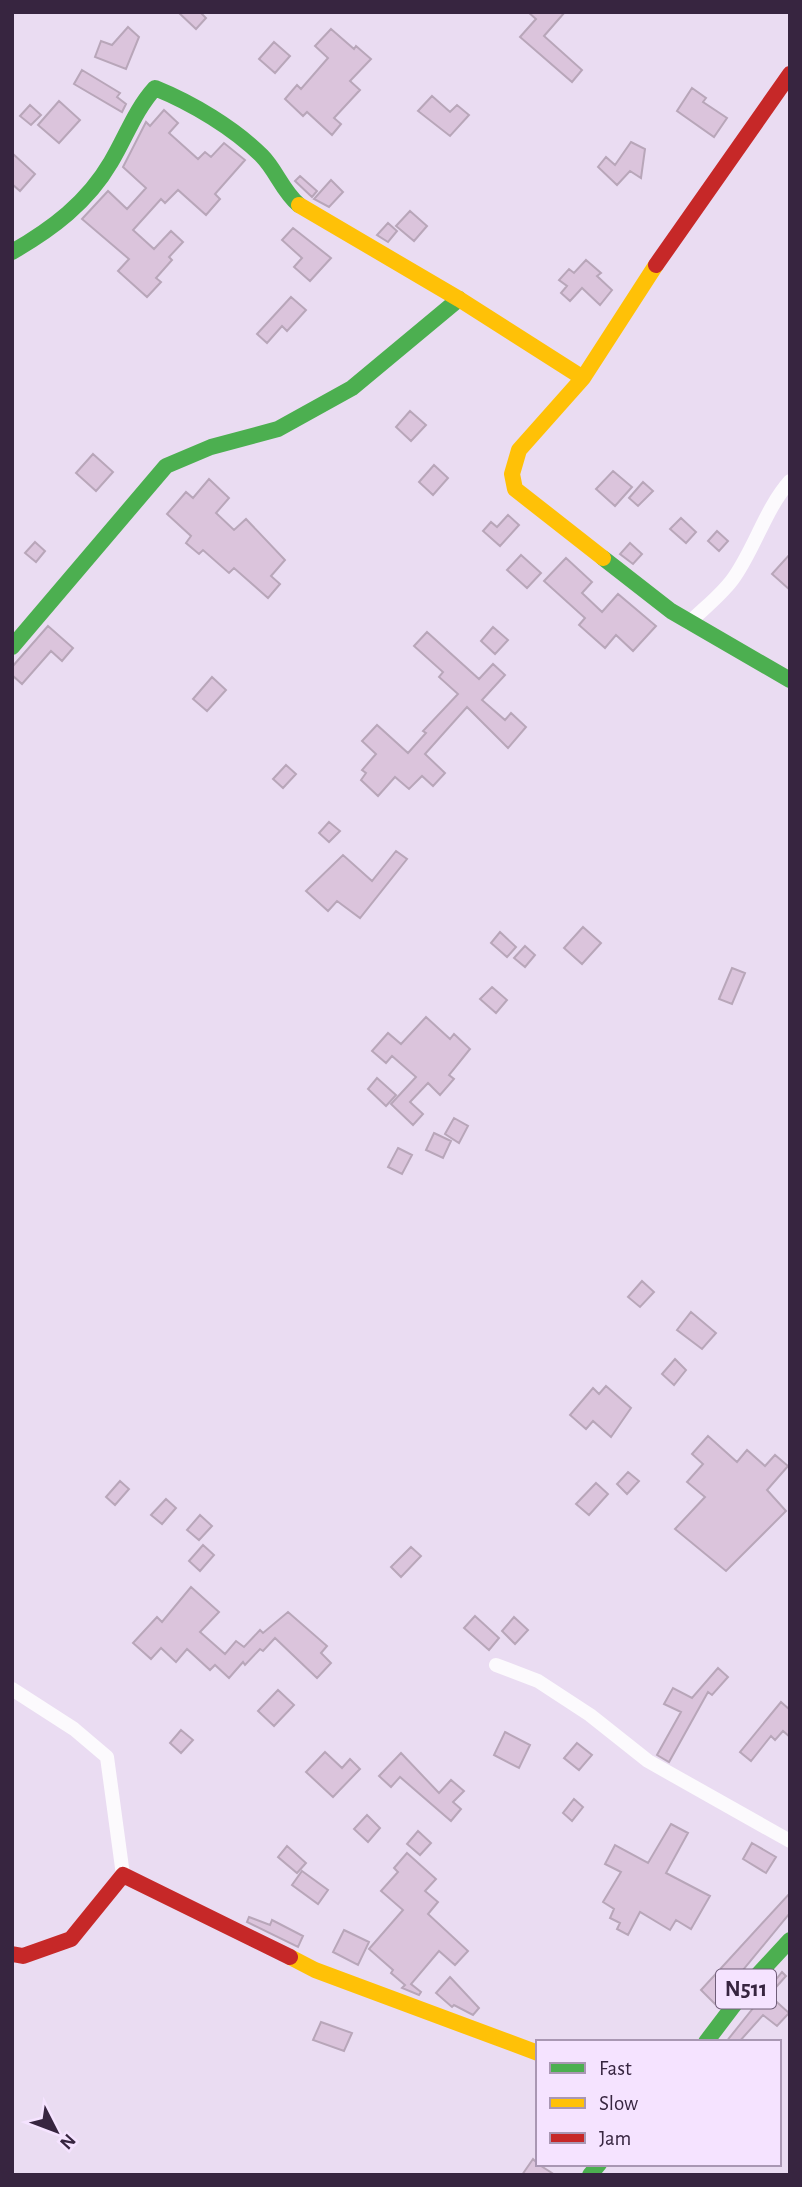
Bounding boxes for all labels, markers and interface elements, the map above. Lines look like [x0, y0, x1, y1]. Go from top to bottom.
road number: N511 [716, 1970, 776, 2008]
legend [536, 2040, 781, 2166]
text: Fast [599, 2058, 632, 2079]
text: Slow [599, 2093, 638, 2114]
north arrow [21, 2096, 91, 2166]
text: Jam [599, 2128, 631, 2149]
text: N [56, 2130, 79, 2153]

